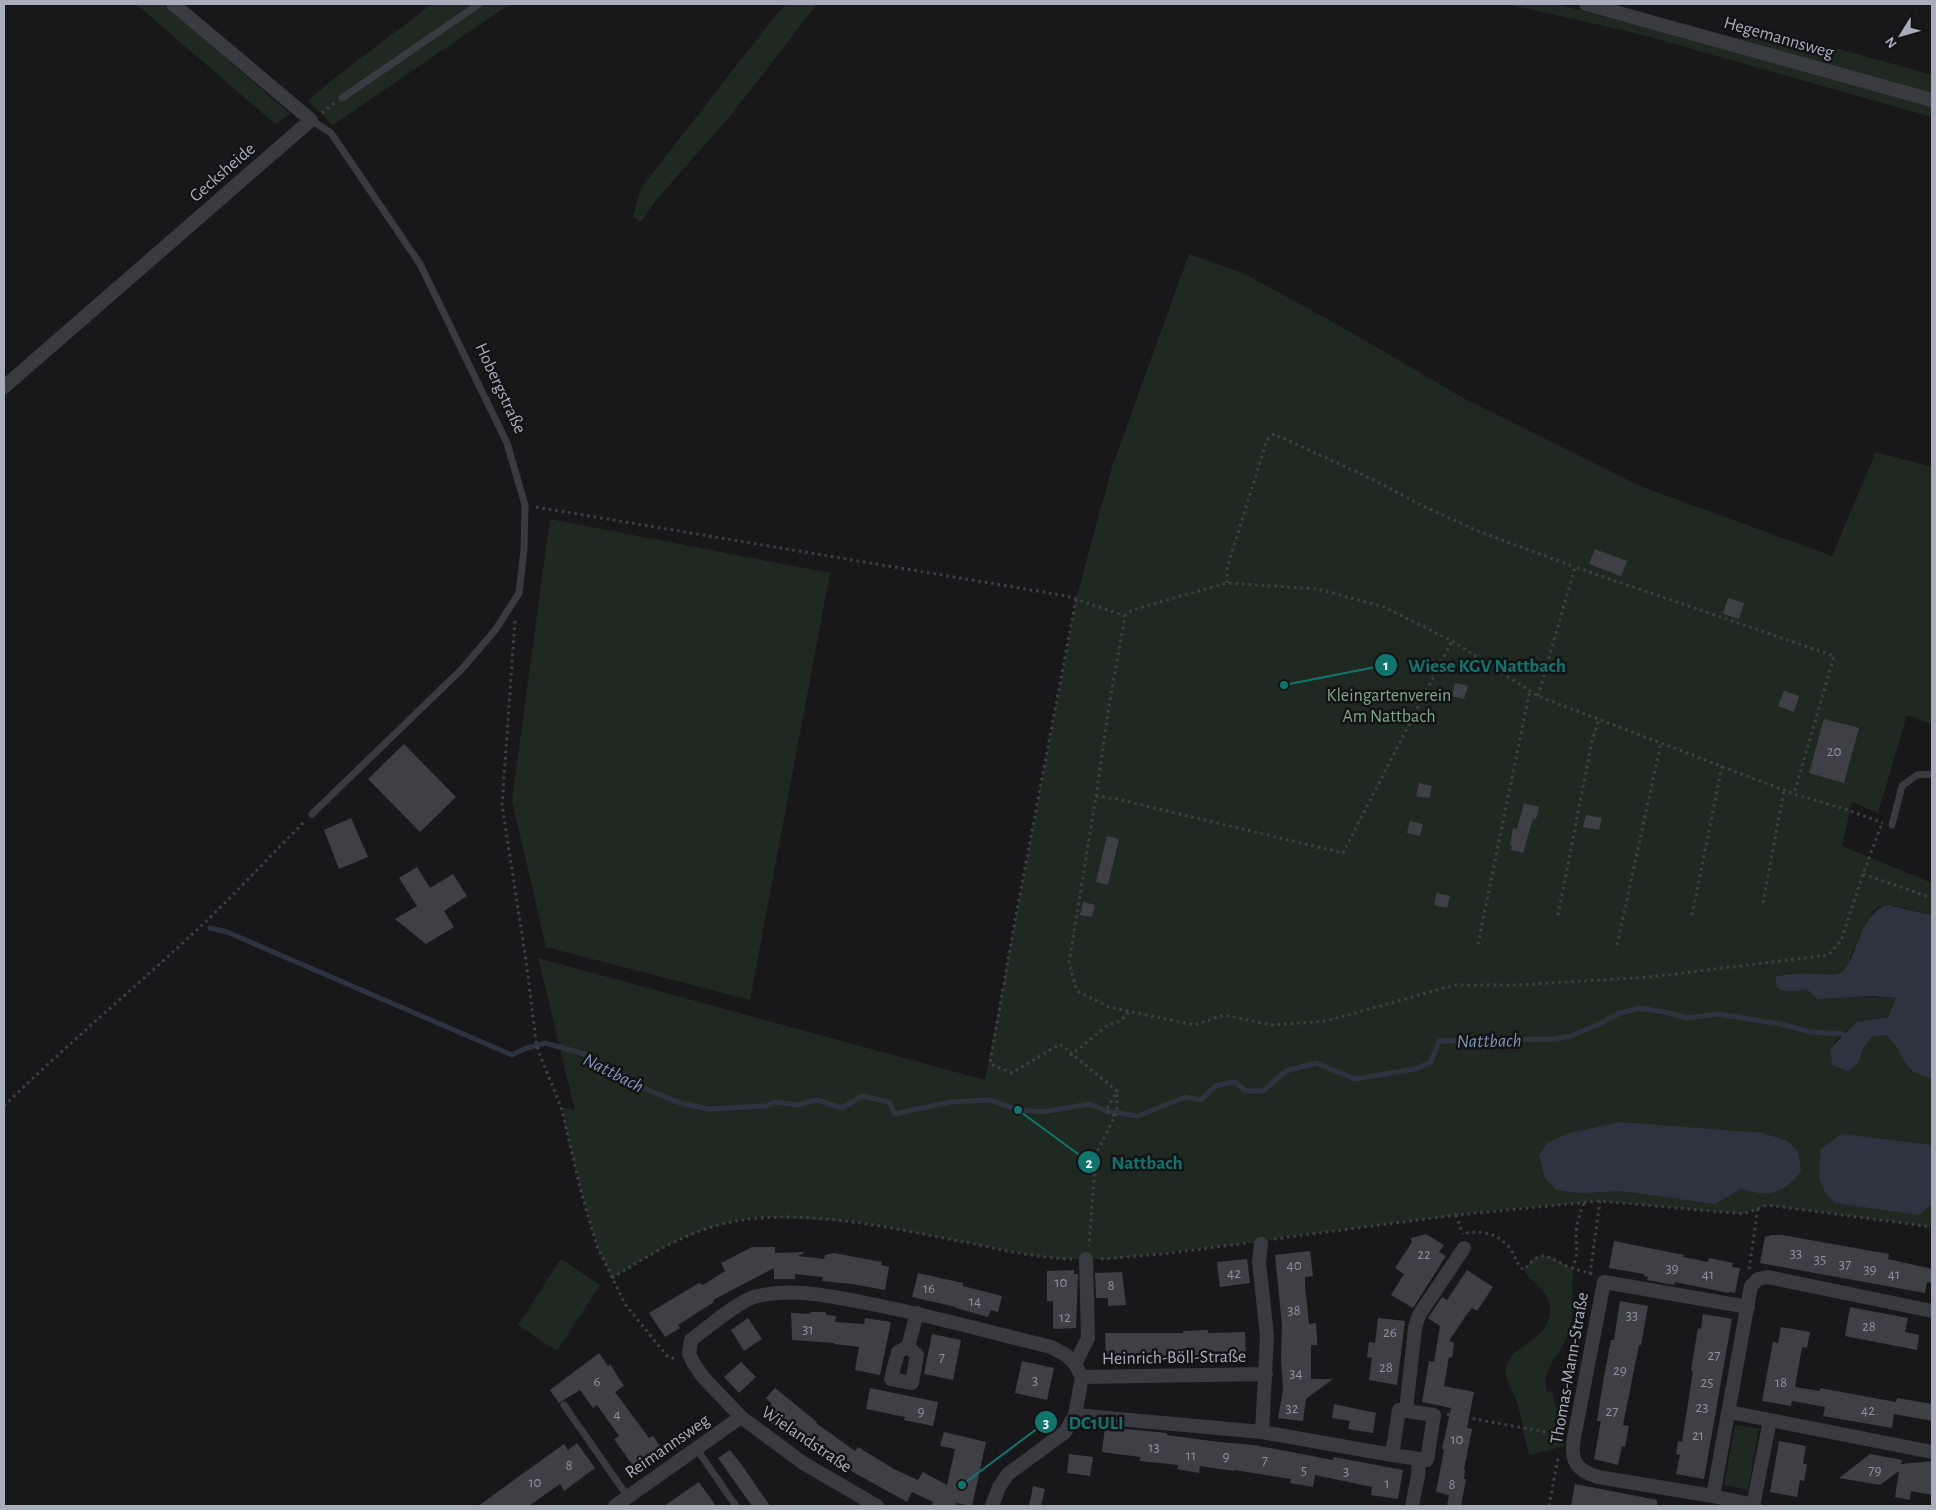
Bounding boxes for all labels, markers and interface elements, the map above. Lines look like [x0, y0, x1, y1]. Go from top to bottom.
north arrow [1876, 10, 1926, 60]
street label: Hegemannsweg [1722, 14, 1836, 62]
text: N [1883, 34, 1900, 50]
street label: Gecksheide [186, 140, 259, 206]
street label: Hobergstraße [471, 340, 529, 436]
callout: Wiese KGV Nattbach [1374, 648, 1576, 682]
text: Wiese KGV Nattbach [1408, 657, 1566, 676]
text: 1 [1383, 658, 1389, 673]
park label: Kleingartenverein Am Nattbach [1327, 687, 1451, 726]
house number: 20 [1827, 744, 1841, 759]
water label: Nattbach [1456, 1031, 1522, 1052]
water label: Nattbach [580, 1050, 647, 1097]
callout: Nattbach [1076, 1145, 1193, 1179]
text: Nattbach [1111, 1154, 1183, 1173]
text: 2 [1085, 1156, 1093, 1171]
house number: 33 [1790, 1246, 1802, 1261]
house number: 22 [1417, 1247, 1431, 1262]
house number: 35 [1814, 1252, 1826, 1267]
house number: 37 [1839, 1257, 1851, 1272]
house number: 40 [1286, 1258, 1302, 1273]
house number: 39 [1665, 1261, 1679, 1276]
house number: 39 [1863, 1262, 1877, 1277]
house number: 42 [1227, 1266, 1241, 1281]
house number: 41 [1702, 1267, 1714, 1282]
house number: 41 [1888, 1267, 1900, 1282]
house number: 10 [1054, 1275, 1068, 1290]
house number: 8 [1107, 1278, 1115, 1293]
house number: 16 [923, 1281, 935, 1296]
street label: Thomas-Mann-Straße [1548, 1291, 1592, 1445]
house number: 14 [969, 1294, 981, 1309]
house number: 38 [1287, 1303, 1301, 1318]
house number: 33 [1626, 1308, 1638, 1323]
house number: 12 [1059, 1310, 1071, 1325]
house number: 28 [1862, 1319, 1876, 1334]
house number: 31 [802, 1322, 814, 1337]
house number: 26 [1383, 1325, 1397, 1340]
street label: Heinrich-Böll-Straße [1102, 1348, 1246, 1368]
house number: 27 [1707, 1348, 1721, 1363]
house number: 7 [939, 1350, 945, 1365]
house number: 28 [1379, 1360, 1393, 1375]
house number: 29 [1613, 1363, 1627, 1378]
house number: 34 [1289, 1366, 1303, 1381]
house number: 3 [1032, 1373, 1038, 1388]
house number: 6 [593, 1374, 601, 1389]
house number: 25 [1700, 1375, 1714, 1390]
house number: 18 [1775, 1375, 1787, 1390]
house number: 23 [1695, 1400, 1709, 1415]
house number: 32 [1285, 1401, 1299, 1416]
street label: Wielandstraße [758, 1403, 855, 1477]
house number: 42 [1861, 1403, 1875, 1418]
house number: 9 [917, 1404, 925, 1419]
house number: 27 [1605, 1404, 1619, 1419]
callout: DC1ULI [1033, 1405, 1133, 1439]
house number: 4 [613, 1407, 621, 1422]
street label: Reimannsweg [622, 1411, 713, 1482]
text: DC1ULI [1068, 1414, 1124, 1433]
text: 3 [1043, 1416, 1049, 1431]
house number: 21 [1692, 1428, 1704, 1443]
house number: 10 [1450, 1432, 1464, 1447]
house number: 13 [1148, 1440, 1160, 1455]
house number: 11 [1186, 1448, 1196, 1463]
house number: 9 [1222, 1449, 1230, 1464]
house number: 7 [1262, 1453, 1268, 1468]
house number: 8 [565, 1458, 573, 1473]
house number: 5 [1301, 1463, 1307, 1478]
house number: 79 [1868, 1463, 1882, 1478]
house number: 3 [1343, 1464, 1349, 1479]
house number: 10 [528, 1475, 542, 1490]
house number: 1 [1384, 1476, 1390, 1491]
house number: 8 [1448, 1477, 1456, 1492]

